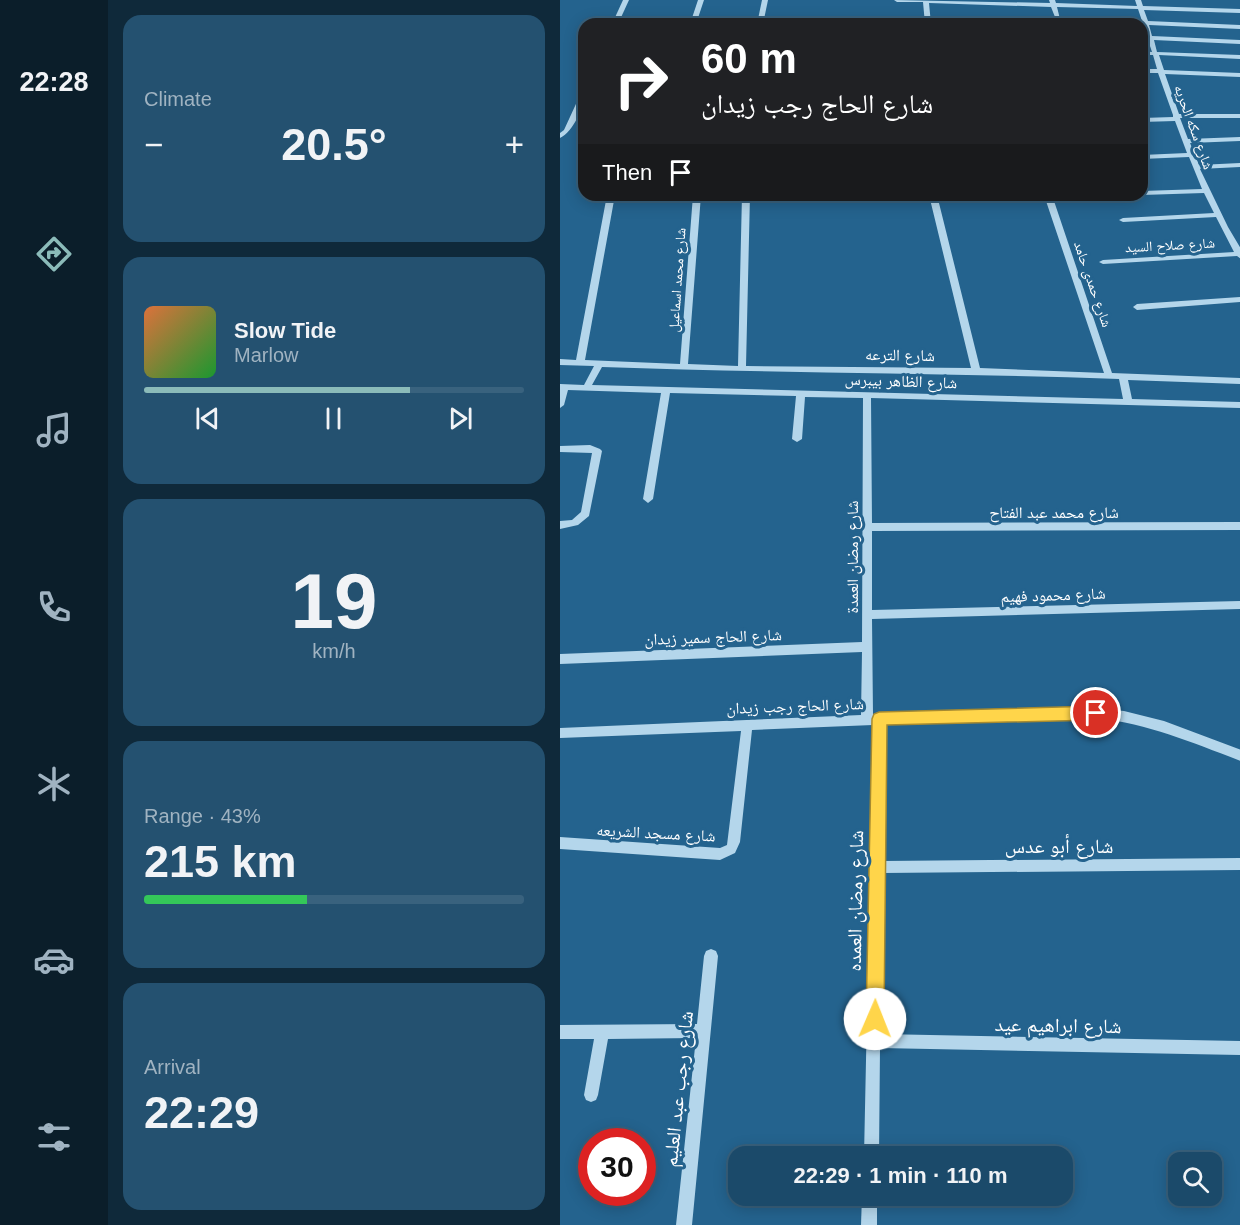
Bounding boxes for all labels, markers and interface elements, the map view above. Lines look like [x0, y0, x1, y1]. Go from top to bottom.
text: 60 m [701, 35, 797, 82]
icon: right [602, 42, 680, 120]
text: 22:28 [19, 67, 89, 97]
street label: شارع سكه الحريه [1169, 83, 1217, 172]
text: Climate [144, 88, 212, 110]
text: شارع الحاج رجب زيدان [701, 89, 933, 119]
text: 20.5° [281, 119, 387, 170]
text: − [144, 126, 163, 163]
text: + [505, 126, 524, 163]
icon: arrive [664, 156, 697, 189]
text: Then [602, 160, 652, 185]
street label: شارع محمد اسماعيل [665, 227, 691, 333]
icon: directions [33, 233, 75, 275]
street label: شارع صلاح السيد [1125, 235, 1216, 257]
street label: شارع حمدى حامد [1069, 239, 1115, 330]
text: Slow Tide [234, 318, 336, 343]
text: Marlow [234, 344, 298, 366]
street label: شارع الترعه [865, 346, 935, 366]
street label: شارع الظاهر بيبرس [844, 371, 958, 393]
icon: previous [191, 402, 224, 435]
icon: pause [317, 402, 350, 435]
icon: next [444, 402, 477, 435]
icon: music [33, 409, 75, 451]
street label: شارع رمضان العمدة [844, 500, 863, 614]
street label: شارع محمد عبد الفتاح [989, 504, 1119, 523]
text: 19 [291, 557, 377, 645]
street label: شارع محمود فهيم [1000, 585, 1106, 607]
icon: phone [33, 586, 75, 628]
street label: شارع الحاج سمير زيدان [644, 626, 782, 650]
text: km/h [312, 640, 356, 662]
pin [1070, 687, 1121, 738]
street label: شارع الحاج رجب زيدان [726, 695, 864, 719]
icon: arrive [1079, 696, 1112, 729]
icon: climate [33, 763, 75, 805]
text: Range · 43% [144, 805, 261, 827]
street label: شارع مسجد الشريعه [596, 821, 716, 847]
street label: شارع رمضان العمده [843, 830, 869, 972]
street label: شارع أبو عدس [1005, 834, 1113, 859]
text: 215 km [144, 836, 297, 887]
icon: car [33, 939, 75, 981]
position arrow [843, 987, 907, 1051]
street label: شارع رجب عبد العليم [659, 1010, 700, 1168]
street label: شارع ابراهيم عيد [994, 1013, 1122, 1040]
text: Arrival [144, 1056, 201, 1078]
text: 22:29 [144, 1087, 259, 1138]
icon: filters [33, 1116, 75, 1158]
speed limit sign: 30 [578, 1128, 656, 1206]
map controls [1168, 1152, 1222, 1206]
button: search [1168, 1152, 1222, 1206]
text: 22:29 · 1 min · 110 m [794, 1163, 1008, 1188]

